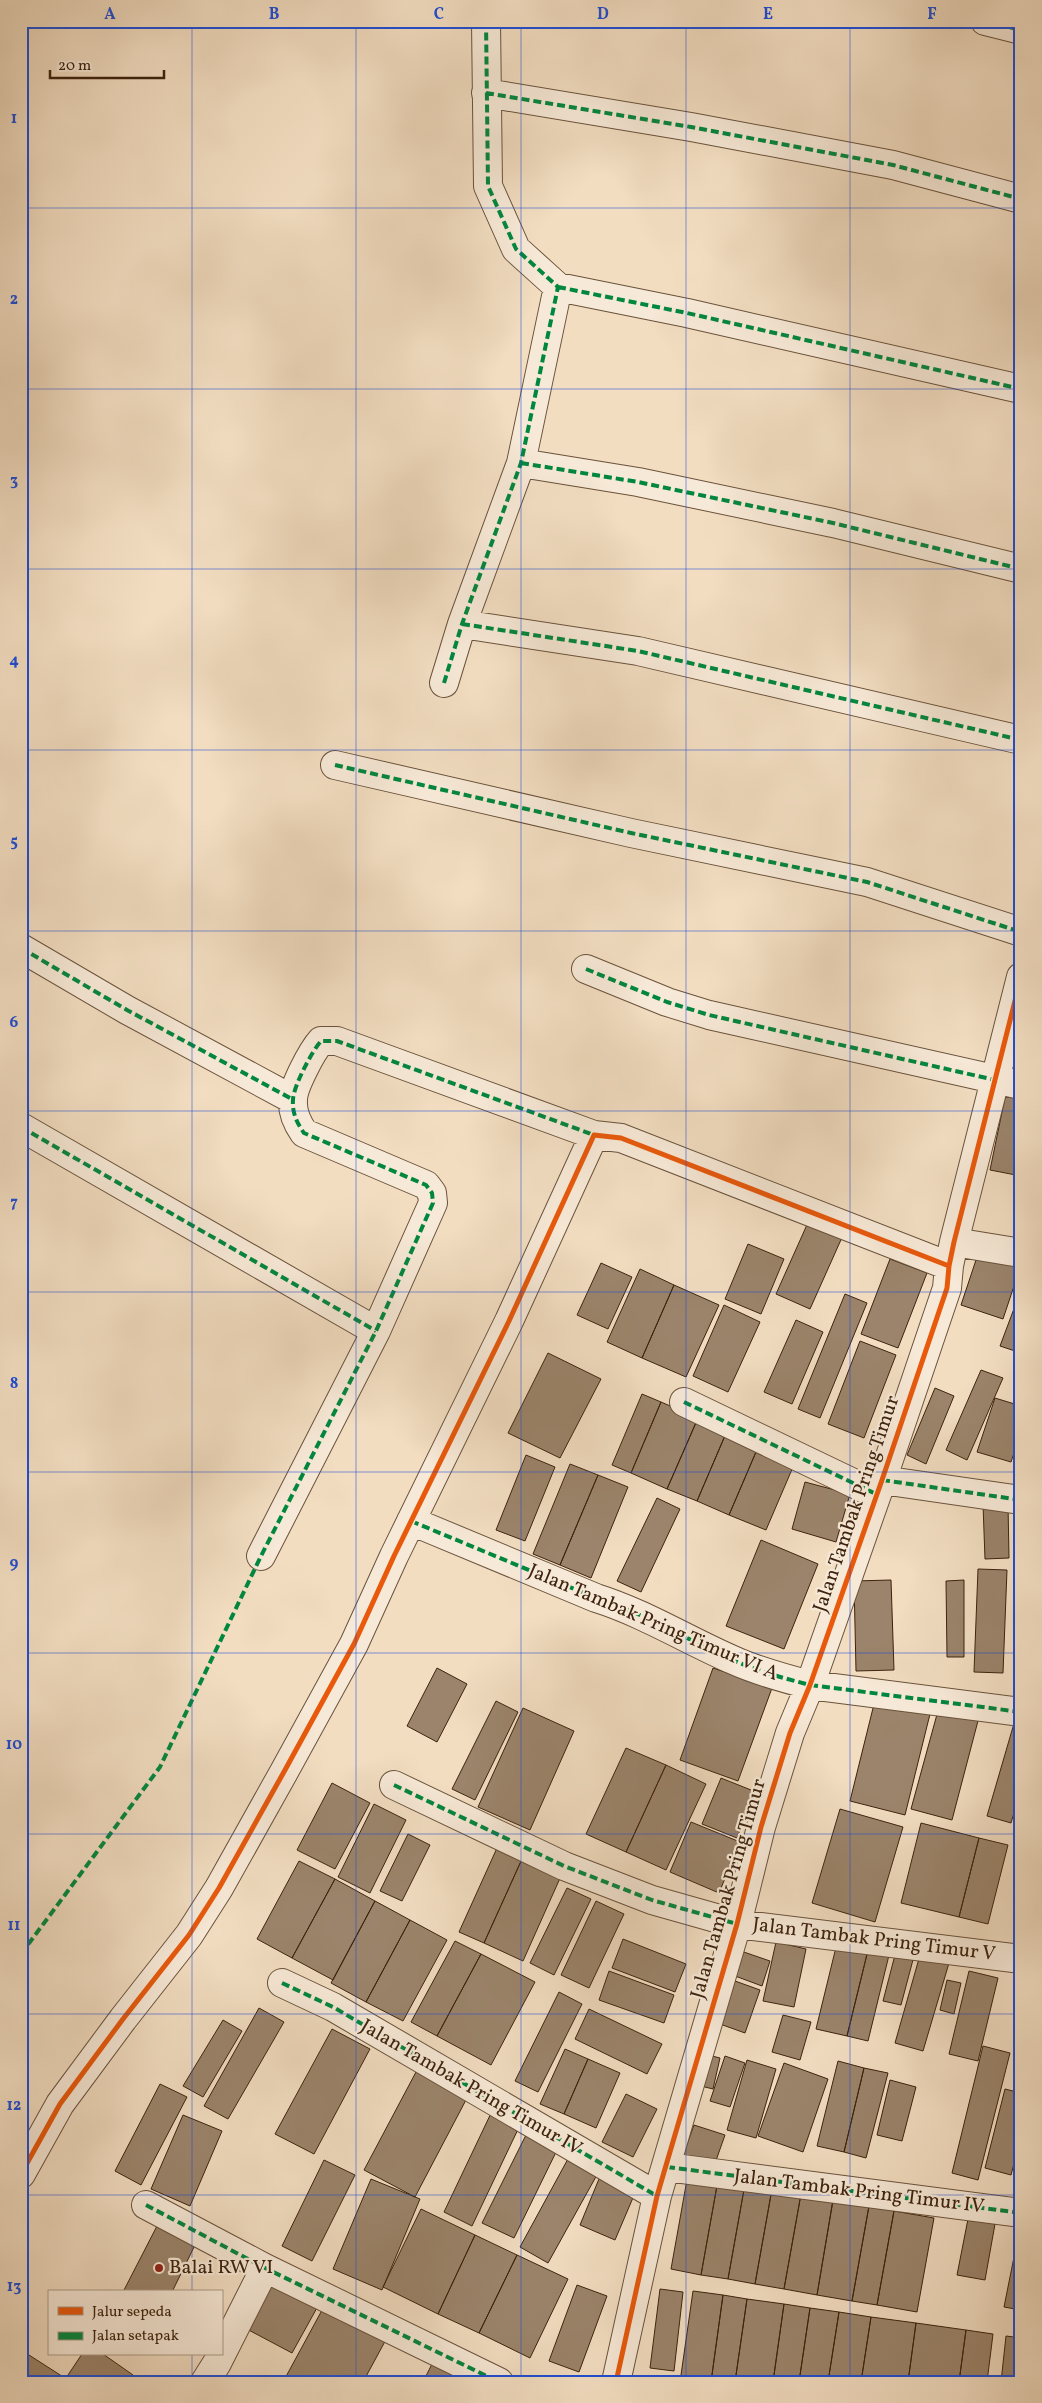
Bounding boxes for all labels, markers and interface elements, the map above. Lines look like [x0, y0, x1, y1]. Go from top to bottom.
text: A [104, 4, 116, 26]
text: B [269, 4, 280, 26]
text: C [434, 4, 444, 26]
text: D [597, 4, 609, 26]
text: E [763, 4, 773, 26]
text: F [927, 4, 937, 26]
scale bar [50, 48, 164, 80]
text: 20 m [58, 56, 91, 77]
text: 1 [11, 108, 17, 130]
text: 2 [10, 289, 18, 311]
text: 3 [10, 470, 18, 492]
text: 4 [9, 650, 19, 672]
text: 5 [10, 831, 18, 853]
text: 6 [10, 1012, 19, 1034]
text: 7 [10, 1192, 18, 1214]
text: 8 [10, 1373, 18, 1395]
street label: Jalan Tambak Pring Timur [807, 1392, 907, 1616]
text: 9 [10, 1553, 19, 1575]
street label: Jalan Tambak Pring Timur VI A [523, 1557, 783, 1689]
text: 10 [6, 1734, 22, 1756]
street label: Jalan Tambak Pring Timur [684, 1776, 774, 2002]
street label: Jalan Tambak Pring Timur V [751, 1911, 997, 1969]
text: 11 [8, 1915, 20, 1937]
street label: Jalan Tambak Pring Timur IV [355, 2013, 587, 2163]
text: 12 [7, 2095, 21, 2117]
street label: Jalan Tambak Pring Timur IV [732, 2163, 986, 2221]
place label: Balai RW VI [169, 2254, 273, 2282]
marker: Balai RW VI [153, 2262, 165, 2274]
text: 13 [7, 2276, 21, 2298]
legend [48, 2290, 222, 2356]
text: Jalur sepeda [92, 2302, 172, 2323]
text: Jalan setapak [92, 2326, 179, 2347]

